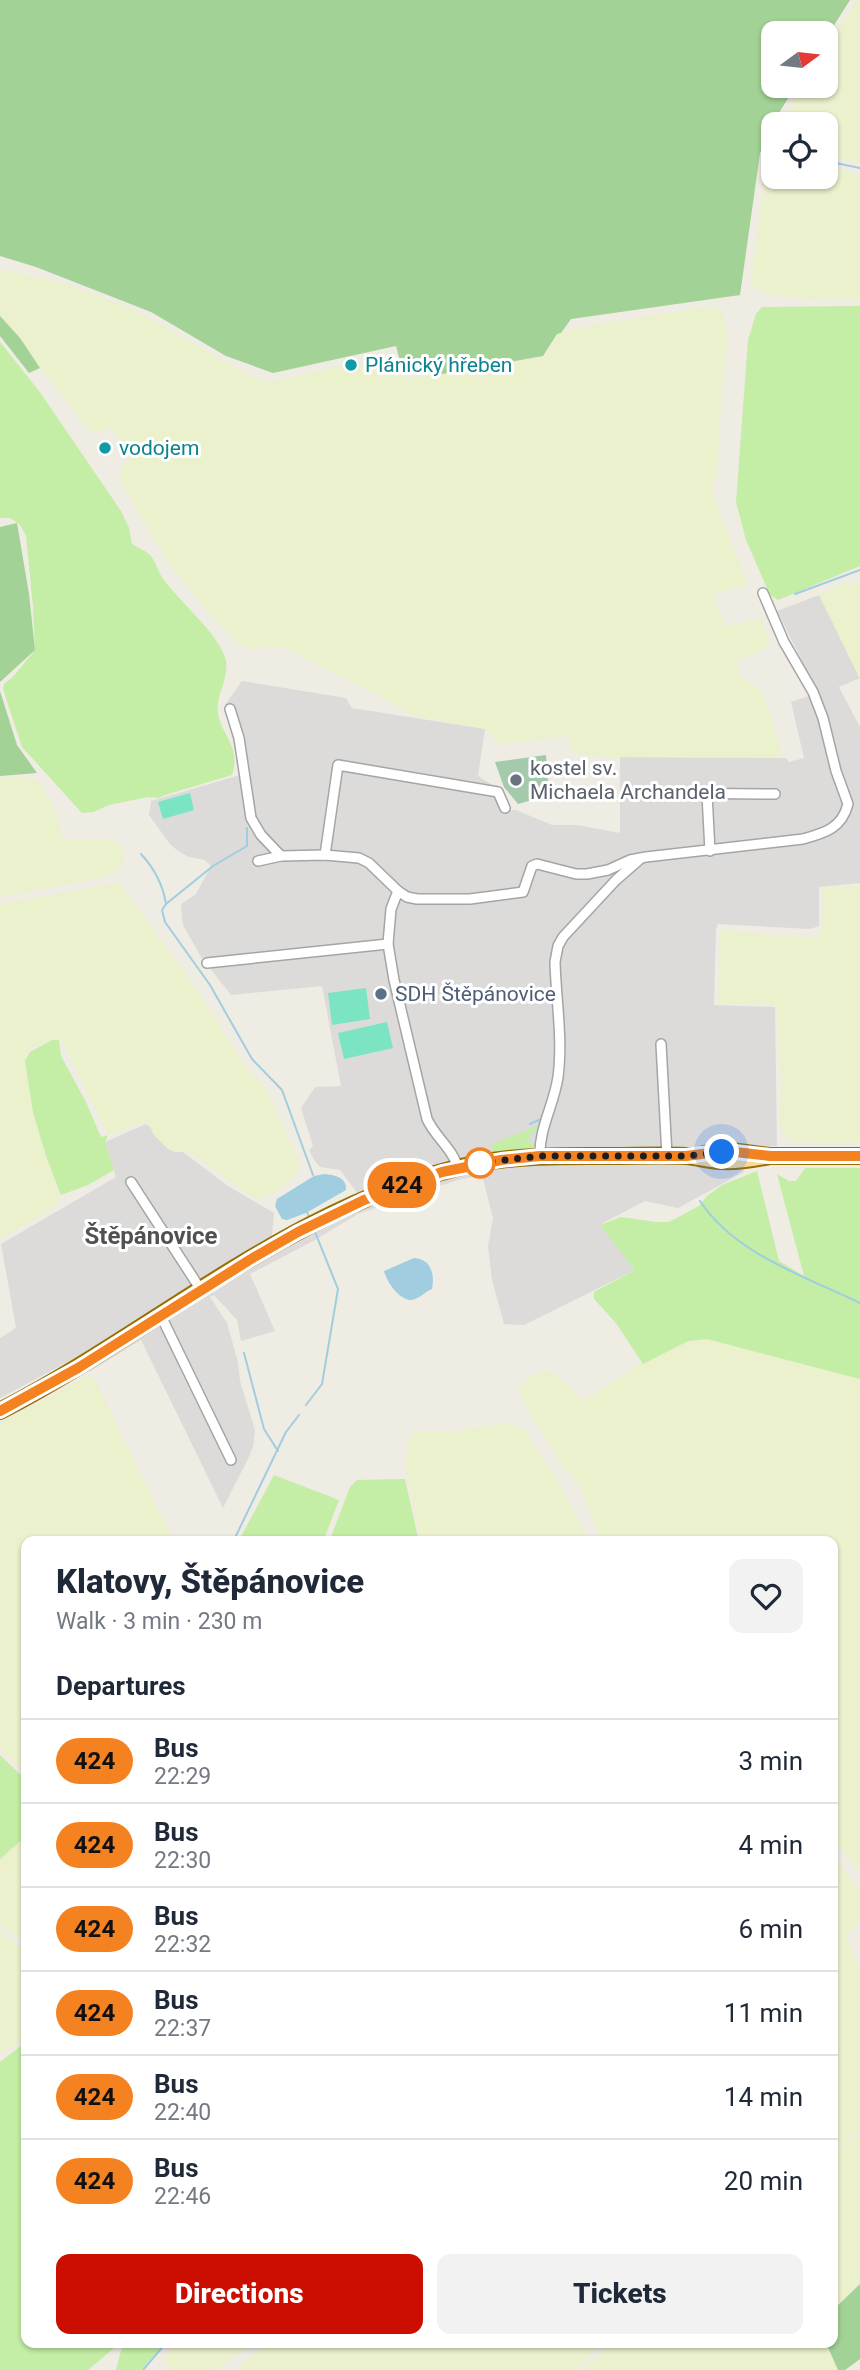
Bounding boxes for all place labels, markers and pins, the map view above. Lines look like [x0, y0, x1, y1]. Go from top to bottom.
place label: Plánický hřeben [365, 353, 512, 377]
marker: Plánický hřeben [343, 357, 359, 373]
place label: vodojem [119, 436, 199, 460]
marker: vodojem [97, 440, 113, 456]
place label: kostel sv. Michaela Archandela [530, 756, 726, 804]
marker: kostel sv. Michaela Archandela [508, 772, 524, 788]
place label: SDH Štěpánovice [395, 982, 556, 1006]
marker: SDH Štěpánovice [373, 986, 389, 1002]
unlabelled marker [465, 1148, 495, 1178]

